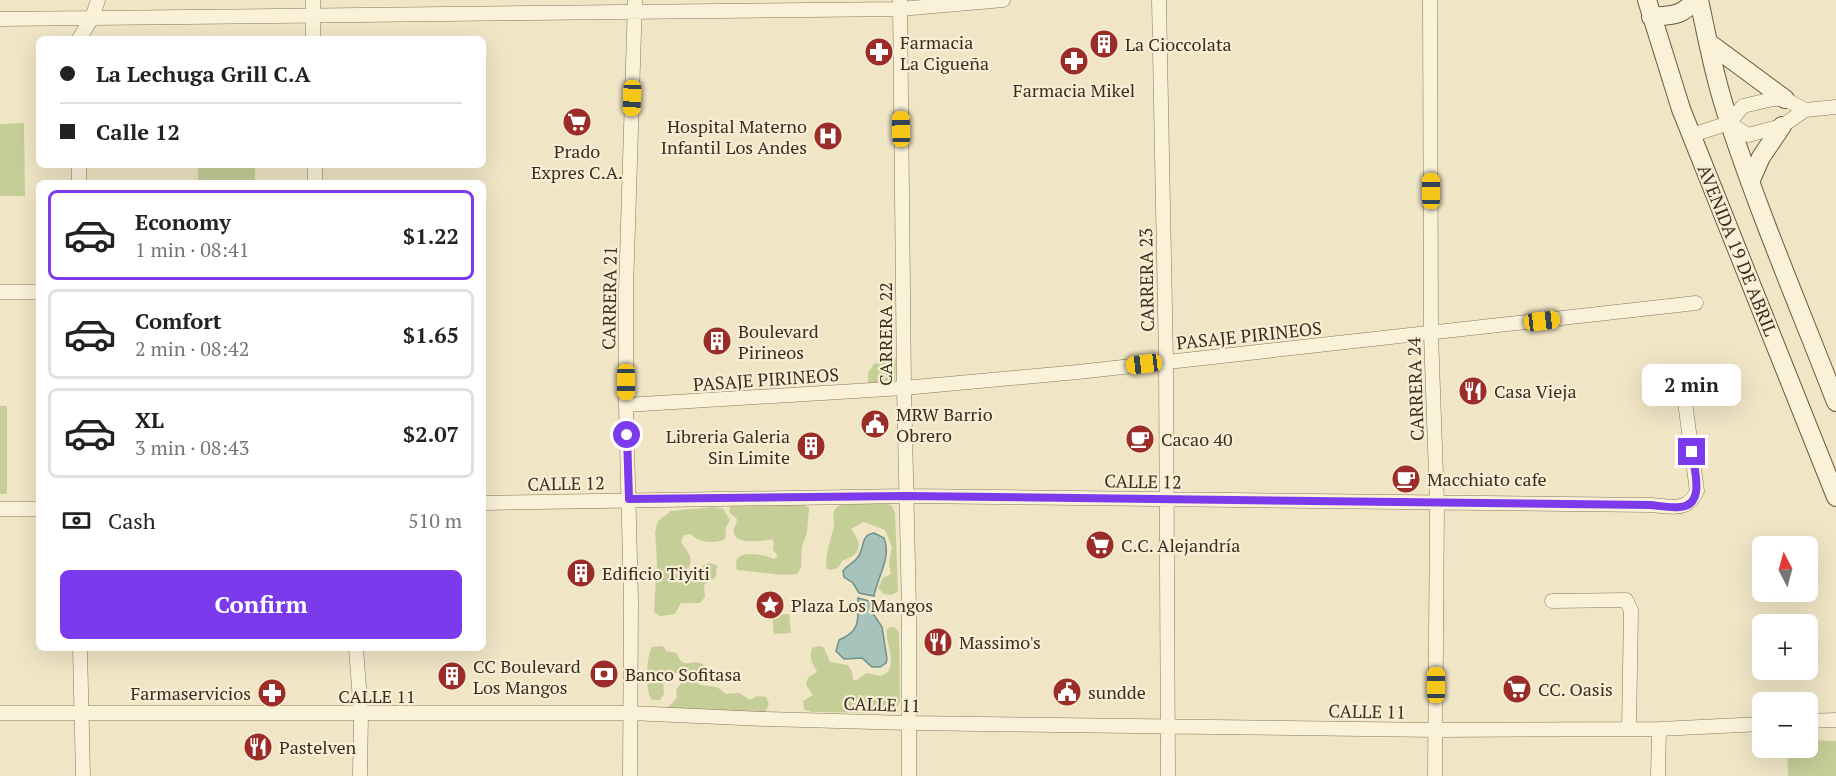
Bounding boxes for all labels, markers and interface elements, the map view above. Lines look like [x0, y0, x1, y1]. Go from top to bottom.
building icon: La Cioccolata [1088, 28, 1120, 60]
place label: Farmacia La Cigueña [900, 30, 989, 75]
place label: La Cioccolata [1125, 32, 1232, 56]
pharmacy icon: Farmacia La Cigueña [863, 36, 895, 68]
pharmacy icon: Farmacia Mikel [1058, 45, 1090, 77]
text: La Lechuga Grill C.A [96, 59, 311, 88]
place label: Farmacia Mikel [1013, 78, 1135, 102]
car [622, 80, 642, 116]
supermarket icon: Prado Expres C.A. [561, 106, 593, 138]
car [892, 111, 910, 147]
place label: Hospital Materno Infantil Los Andes [661, 114, 807, 159]
text: Calle 12 [96, 117, 180, 146]
hospital icon: Hospital Materno Infantil Los Andes [812, 120, 844, 152]
place label: Prado Expres C.A. [531, 139, 623, 184]
street label: AVENIDA 19 DE ABRIL [1693, 161, 1783, 339]
car [1422, 173, 1440, 209]
text: Economy [135, 207, 231, 236]
icon: car [63, 208, 117, 262]
text: $1.22 [403, 221, 459, 250]
street label: CARRERA 23 [1133, 228, 1159, 332]
text: 1 min · 08:41 [135, 236, 249, 263]
street label: CARRERA 21 [596, 246, 622, 350]
street label: CARRERA 22 [873, 282, 897, 386]
text: Comfort [135, 306, 221, 335]
icon: car [63, 307, 117, 361]
car [1523, 310, 1561, 332]
street label: PASAJE PIRINEOS [1175, 315, 1323, 355]
place label: Boulevard Pirineos [738, 319, 819, 364]
text: $1.65 [403, 320, 459, 349]
building icon: Boulevard Pirineos [701, 325, 733, 357]
text: 2 min · 08:42 [135, 335, 249, 362]
street label: CARRERA 24 [1401, 336, 1429, 441]
car [1125, 353, 1163, 375]
street label: PASAJE PIRINEOS [692, 362, 840, 396]
car [617, 364, 635, 400]
callout: 2 min [1642, 365, 1742, 407]
text: 2 min [1664, 371, 1719, 398]
restaurant icon: Casa Vieja [1457, 375, 1489, 407]
place label: Casa Vieja [1494, 379, 1576, 403]
place label: MRW Barrio Obrero [896, 402, 993, 447]
text: XL [135, 405, 164, 434]
icon: car [63, 406, 117, 460]
public building icon: MRW Barrio Obrero [859, 408, 891, 440]
text: $2.07 [403, 419, 459, 448]
route start [613, 421, 640, 448]
cafe icon: Cacao 40 [1124, 423, 1156, 455]
place label: Libreria Galeria Sin Limite [666, 424, 790, 469]
place label: Cacao 40 [1161, 427, 1233, 451]
building icon: Libreria Galeria Sin Limite [795, 430, 827, 462]
text: 3 min · 08:43 [135, 434, 249, 461]
route end [1678, 438, 1705, 465]
cafe icon: Macchiato cafe [1390, 463, 1422, 495]
place label: Macchiato cafe [1427, 467, 1547, 491]
street label: CALLE 12 [1104, 468, 1182, 494]
street label: CALLE 12 [527, 470, 605, 496]
icon: cash [60, 504, 93, 537]
text: Cash [108, 506, 156, 535]
text: 510 m [408, 507, 462, 534]
supermarket icon: C.C. Alejandría [1084, 529, 1116, 561]
place label: C.C. Alejandría [1121, 533, 1240, 557]
north arrow [1752, 536, 1818, 602]
map controls [1752, 536, 1818, 758]
building icon: Edificio Tiyiti [565, 557, 597, 589]
place label: Edificio Tiyiti [602, 561, 710, 585]
button: Confirm [60, 570, 462, 639]
place icon: Plaza Los Mangos [754, 589, 786, 621]
place label: Plaza Los Mangos [791, 593, 933, 617]
button: + [1752, 614, 1818, 680]
restaurant icon: Massimo's [922, 626, 954, 658]
place label: Massimo's [959, 630, 1041, 654]
place label: CC Boulevard Los Mangos [473, 654, 581, 699]
bank icon: Banco Sofitasa [588, 658, 620, 690]
building icon: CC Boulevard Los Mangos [436, 660, 468, 692]
place label: Banco Sofitasa [625, 662, 741, 686]
car [1427, 667, 1445, 703]
supermarket icon: CC. Oasis [1501, 673, 1533, 705]
public building icon: sundde [1051, 676, 1083, 708]
pharmacy icon: Farmaservicios [256, 677, 288, 709]
place label: CC. Oasis [1538, 677, 1613, 701]
place label: sundde [1088, 680, 1146, 704]
place label: Farmaservicios [130, 681, 251, 705]
street label: CALLE 11 [338, 684, 416, 708]
street label: CALLE 11 [843, 691, 921, 717]
button: − [1752, 692, 1818, 758]
street label: CALLE 11 [1328, 698, 1406, 724]
restaurant icon: Pastelven [242, 731, 274, 763]
place label: Pastelven [279, 735, 357, 759]

